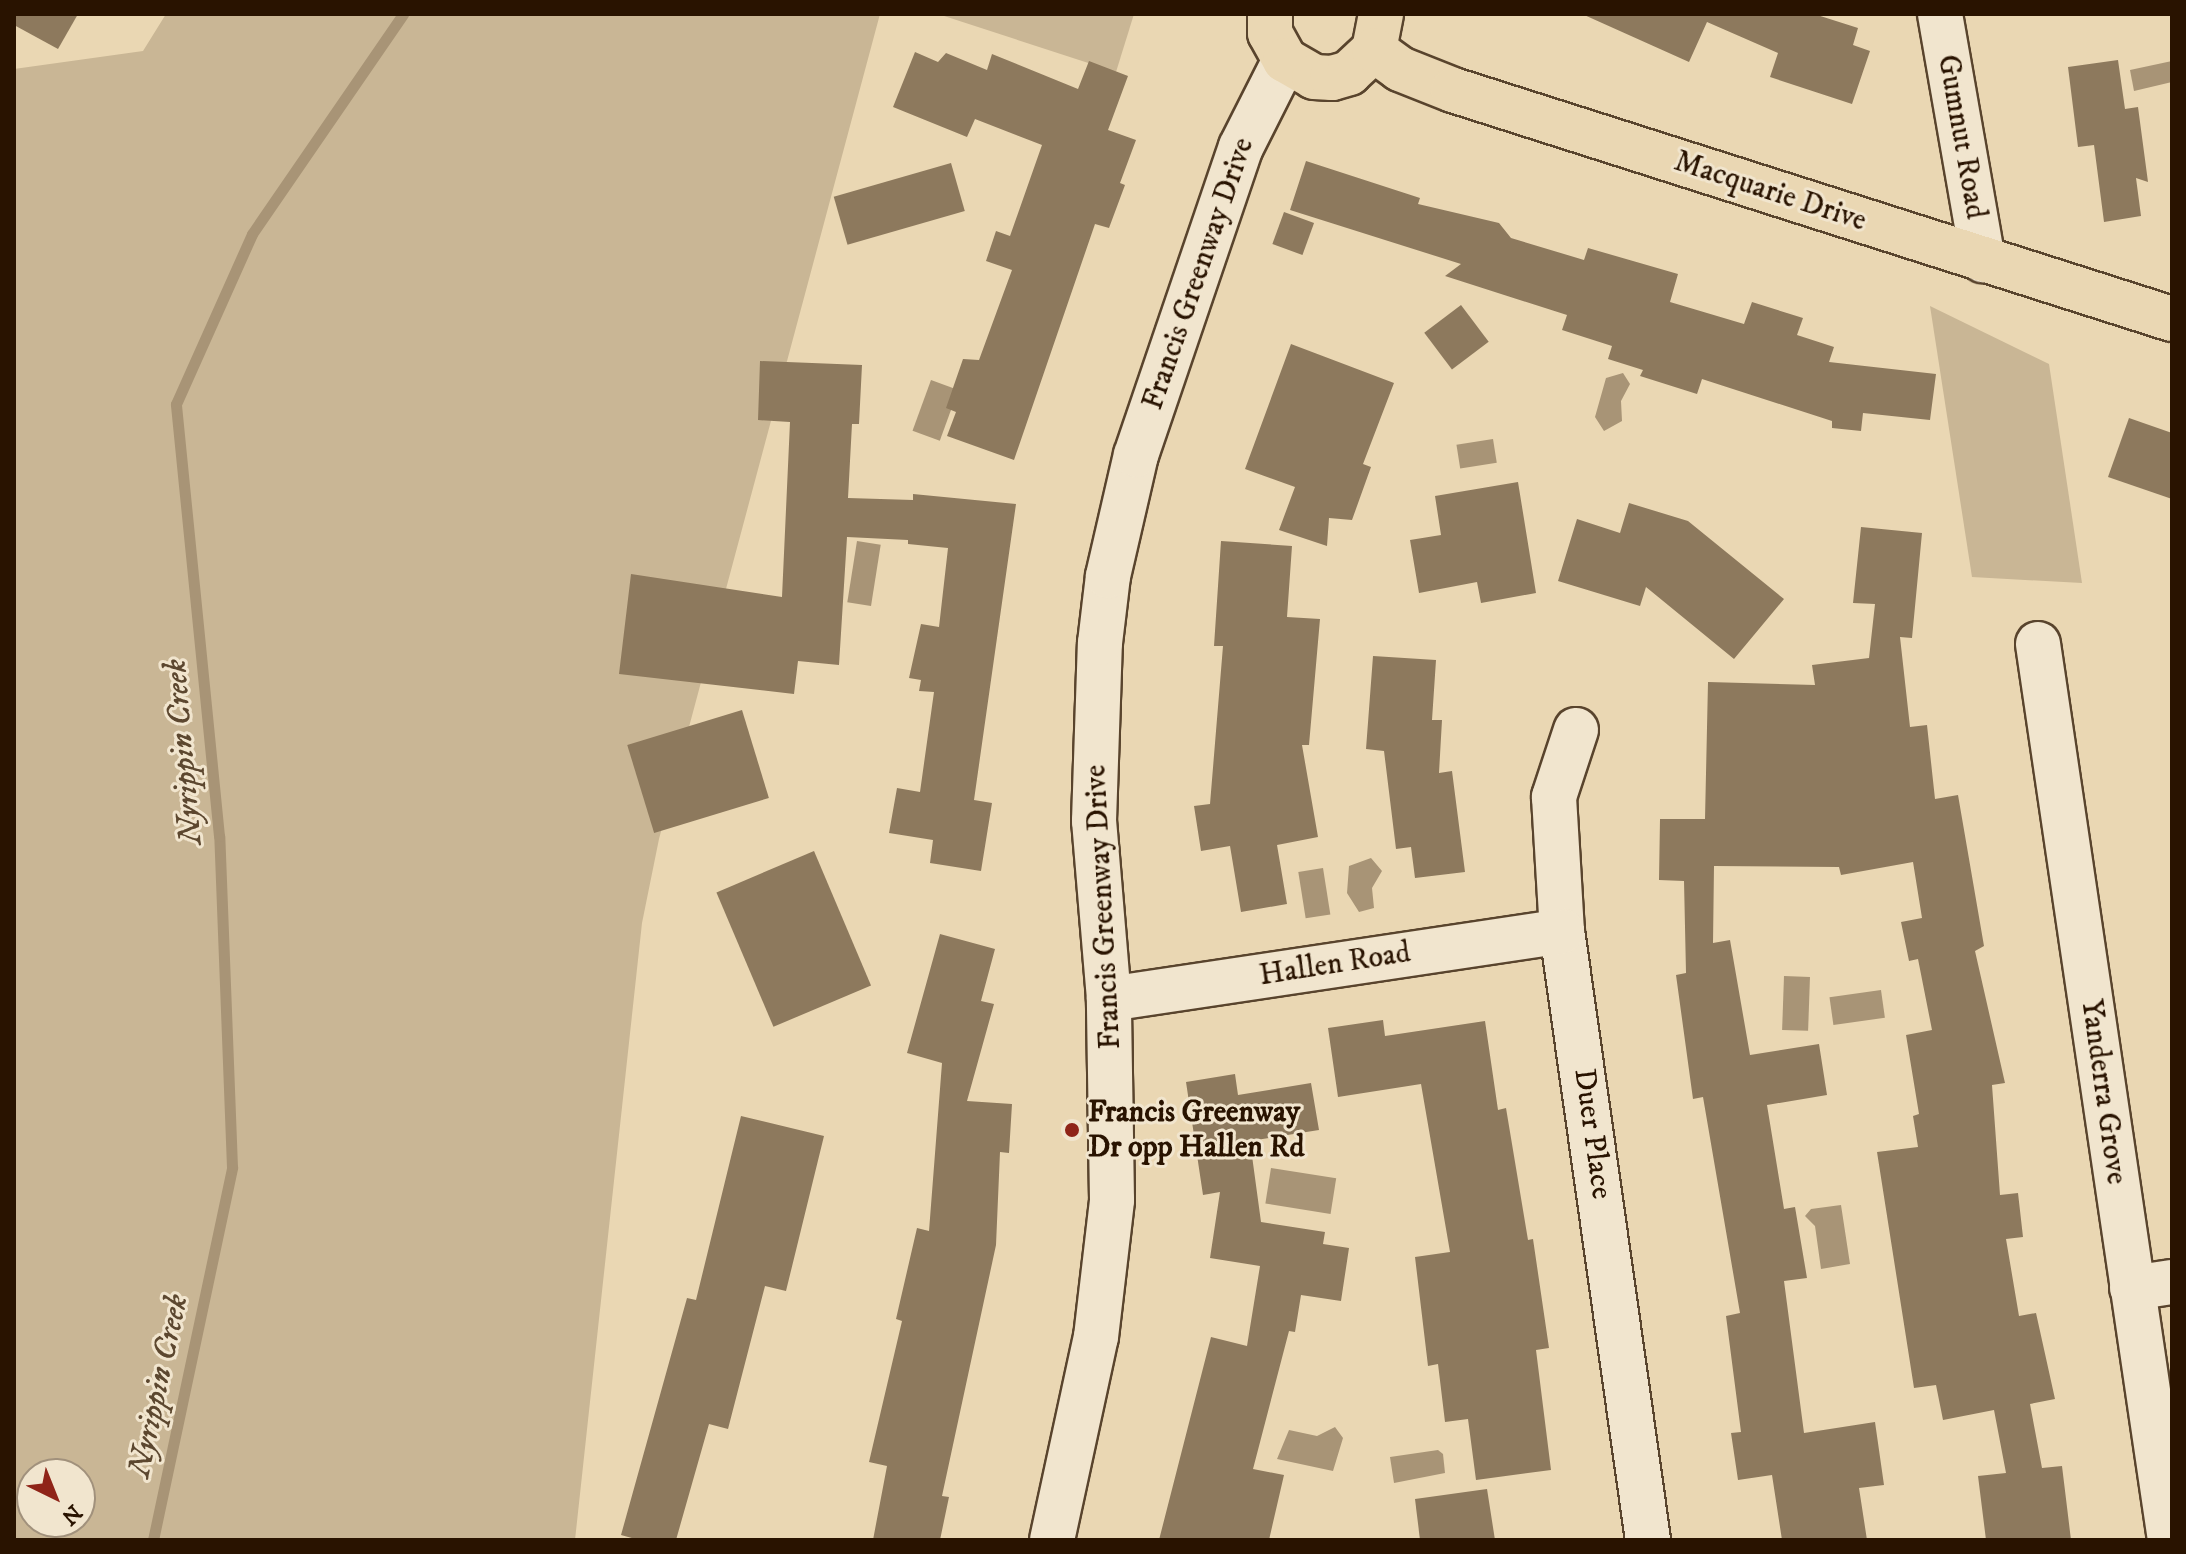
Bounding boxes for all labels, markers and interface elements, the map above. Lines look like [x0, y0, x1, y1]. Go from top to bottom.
street label: Gumnut Road [1929, 52, 1993, 222]
street label: Francis Greenway Drive [1136, 133, 1262, 415]
street label: Macquarie Drive [1669, 144, 1871, 240]
water label: Nyrippin Creek [157, 658, 211, 846]
street label: Francis Greenway Drive [1079, 764, 1129, 1050]
street label: Hallen Road [1257, 935, 1413, 995]
street label: Yanderra Grove [2072, 997, 2134, 1187]
street label: Duer Place [1565, 1067, 1619, 1201]
place label: Francis Greenway Dr opp Hallen Rd [1088, 1095, 1304, 1166]
marker: Francis Greenway Dr opp Hallen Rd [1063, 1121, 1081, 1139]
water label: Nyrippin Creek [121, 1291, 197, 1481]
north arrow [16, 1458, 96, 1538]
text: N [56, 1498, 87, 1530]

